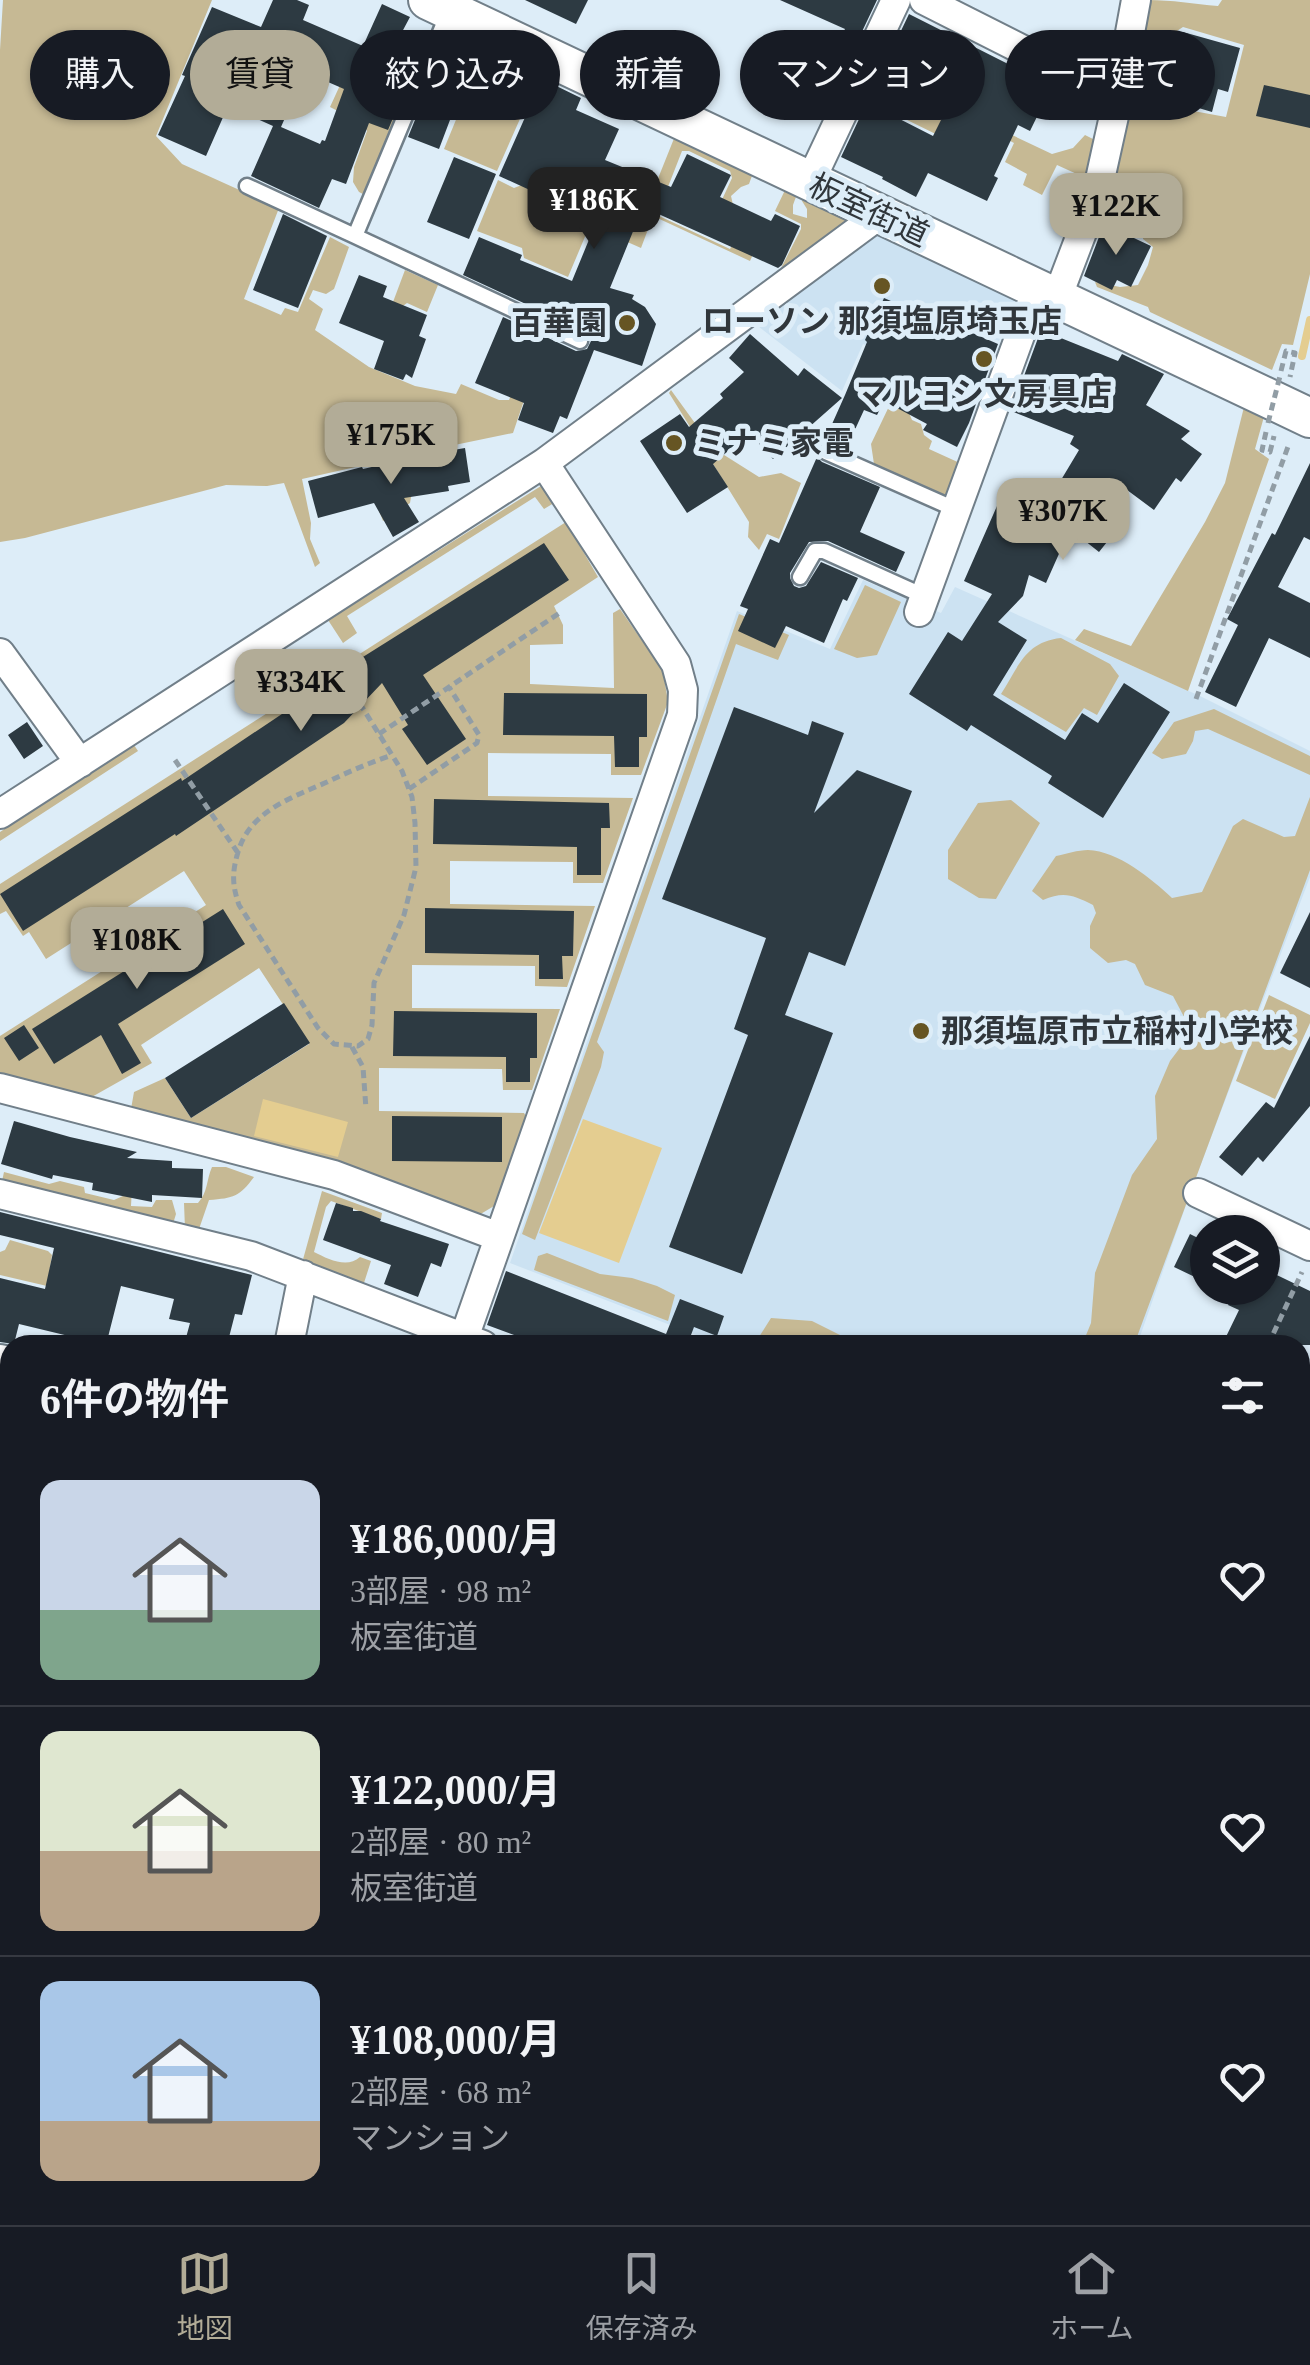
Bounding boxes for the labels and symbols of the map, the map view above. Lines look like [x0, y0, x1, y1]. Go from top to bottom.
pin: ¥186K [524, 167, 664, 252]
street label: 板室街道 [803, 167, 935, 253]
pin: ¥122K [1046, 173, 1186, 258]
marker: ローソン 那須塩原埼玉店 [871, 275, 893, 297]
place label: ローソン 那須塩原埼玉店 [702, 303, 1062, 339]
place label: 百華園 [511, 305, 607, 341]
marker: 百華園 [616, 312, 638, 334]
marker: マルヨシ文房具店 [973, 348, 995, 370]
place label: マルヨシ文房具店 [856, 376, 1112, 412]
pin: ¥175K [321, 402, 461, 487]
place label: ミナミ家電 [694, 425, 854, 461]
marker: ミナミ家電 [663, 432, 685, 454]
pin: ¥307K [993, 478, 1133, 563]
pin: ¥334K [231, 649, 371, 734]
pin: ¥108K [67, 907, 207, 992]
place label: 那須塩原市立稲村小学校 [941, 1013, 1293, 1049]
marker: 那須塩原市立稲村小学校 [910, 1020, 932, 1042]

